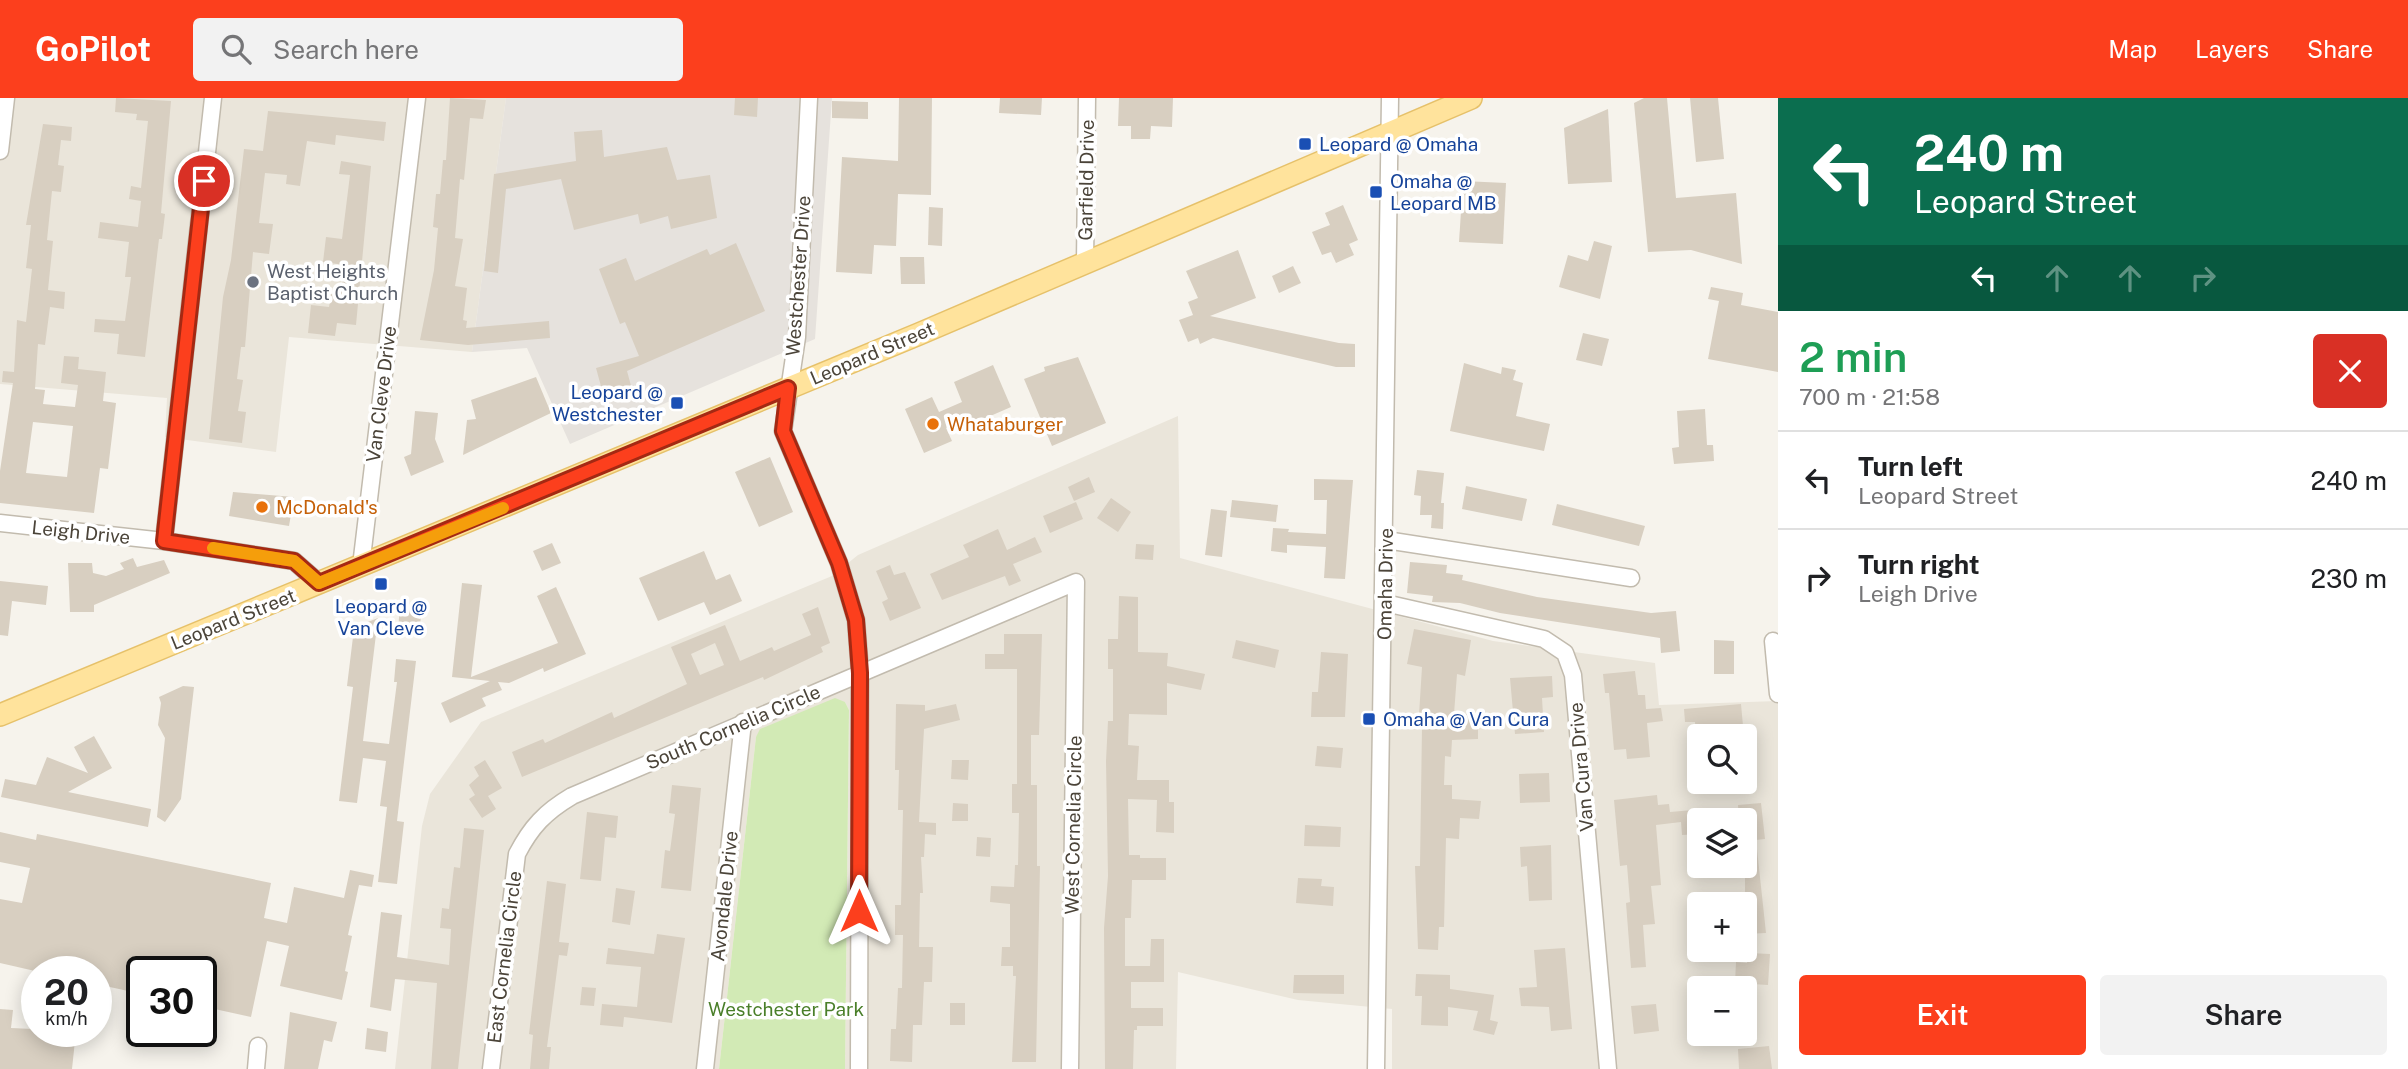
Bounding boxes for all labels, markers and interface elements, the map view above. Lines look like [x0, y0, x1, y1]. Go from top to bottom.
search box [193, 18, 683, 81]
text: GoPilot [35, 30, 151, 68]
icon: search [217, 30, 255, 68]
text: Search here [273, 34, 419, 65]
text: Map [2108, 35, 2157, 63]
text: Layers [2195, 35, 2269, 63]
text: Share [2307, 35, 2373, 63]
street label: Garfield Drive [1074, 119, 1098, 241]
text: 240 m [1914, 124, 2064, 182]
icon: left [1799, 126, 1890, 217]
place label: Leopard @ Omaha [1319, 133, 1478, 155]
marker: Leopard @ Omaha [1297, 136, 1313, 152]
pin [174, 151, 234, 211]
icon: arrive [185, 162, 223, 200]
place label: Omaha @ Leopard MB [1390, 170, 1497, 214]
text: Leopard Street [1914, 183, 2137, 220]
marker: Omaha @ Leopard MB [1368, 184, 1384, 200]
street label: Westchester Drive [781, 195, 815, 357]
icon: left [1965, 259, 2003, 297]
icon: ahead [2038, 259, 2076, 297]
icon: ahead [2111, 259, 2149, 297]
icon: right [2184, 259, 2222, 297]
place label: West Heights Baptist Church [267, 260, 398, 304]
marker: West Heights Baptist Church [245, 274, 261, 290]
street label: Leopard Street [807, 317, 937, 389]
street label: Van Cleve Drive [362, 325, 400, 463]
text: 2 min [1799, 332, 1907, 381]
button: close [2313, 334, 2387, 408]
place label: Leopard @ Westchester [552, 381, 663, 425]
text: 700 m · 21:58 [1799, 383, 1940, 410]
marker: Leopard @ Westchester [669, 395, 685, 411]
place label: Whataburger [947, 413, 1063, 435]
marker: Whataburger [925, 416, 941, 432]
text: Turn left [1858, 451, 1963, 482]
icon: left [1799, 461, 1837, 499]
text: 240 m [2310, 465, 2387, 496]
text: Leopard Street [1858, 482, 2018, 509]
place label: McDonald's [276, 496, 378, 518]
marker: McDonald's [254, 499, 270, 515]
street label: Leigh Drive [31, 516, 131, 548]
street label: Omaha Drive [1373, 528, 1397, 640]
text: Turn right [1858, 549, 1980, 580]
icon: right [1799, 559, 1837, 597]
text: 230 m [2311, 563, 2387, 594]
marker: Leopard @ Van Cleve [373, 576, 389, 592]
text: Leigh Drive [1858, 580, 1978, 607]
street label: Leopard Street [167, 584, 299, 654]
place label: Leopard @ Van Cleve [335, 595, 427, 639]
street label: South Cornelia Circle [642, 680, 824, 774]
street label: Van Cura Drive [1564, 701, 1598, 833]
place label: Omaha @ Van Cura [1383, 708, 1549, 730]
marker: Omaha @ Van Cura [1361, 711, 1377, 727]
map controls [1687, 724, 1757, 1046]
button: search [1687, 724, 1757, 794]
street label: West Cornelia Circle [1060, 735, 1086, 915]
button: layers [1687, 808, 1757, 878]
street label: Avondale Drive [706, 830, 742, 962]
street label: East Cornelia Circle [483, 870, 525, 1044]
position arrow [822, 874, 896, 948]
button: + [1687, 892, 1757, 962]
speed limit sign: 30 [126, 956, 217, 1047]
text: 20 [44, 972, 89, 1013]
button: Exit [1799, 975, 2086, 1055]
button: Share [2100, 975, 2387, 1055]
button: − [1687, 976, 1757, 1046]
park label: Westchester Park [708, 998, 864, 1020]
text: km/h [45, 1008, 88, 1029]

